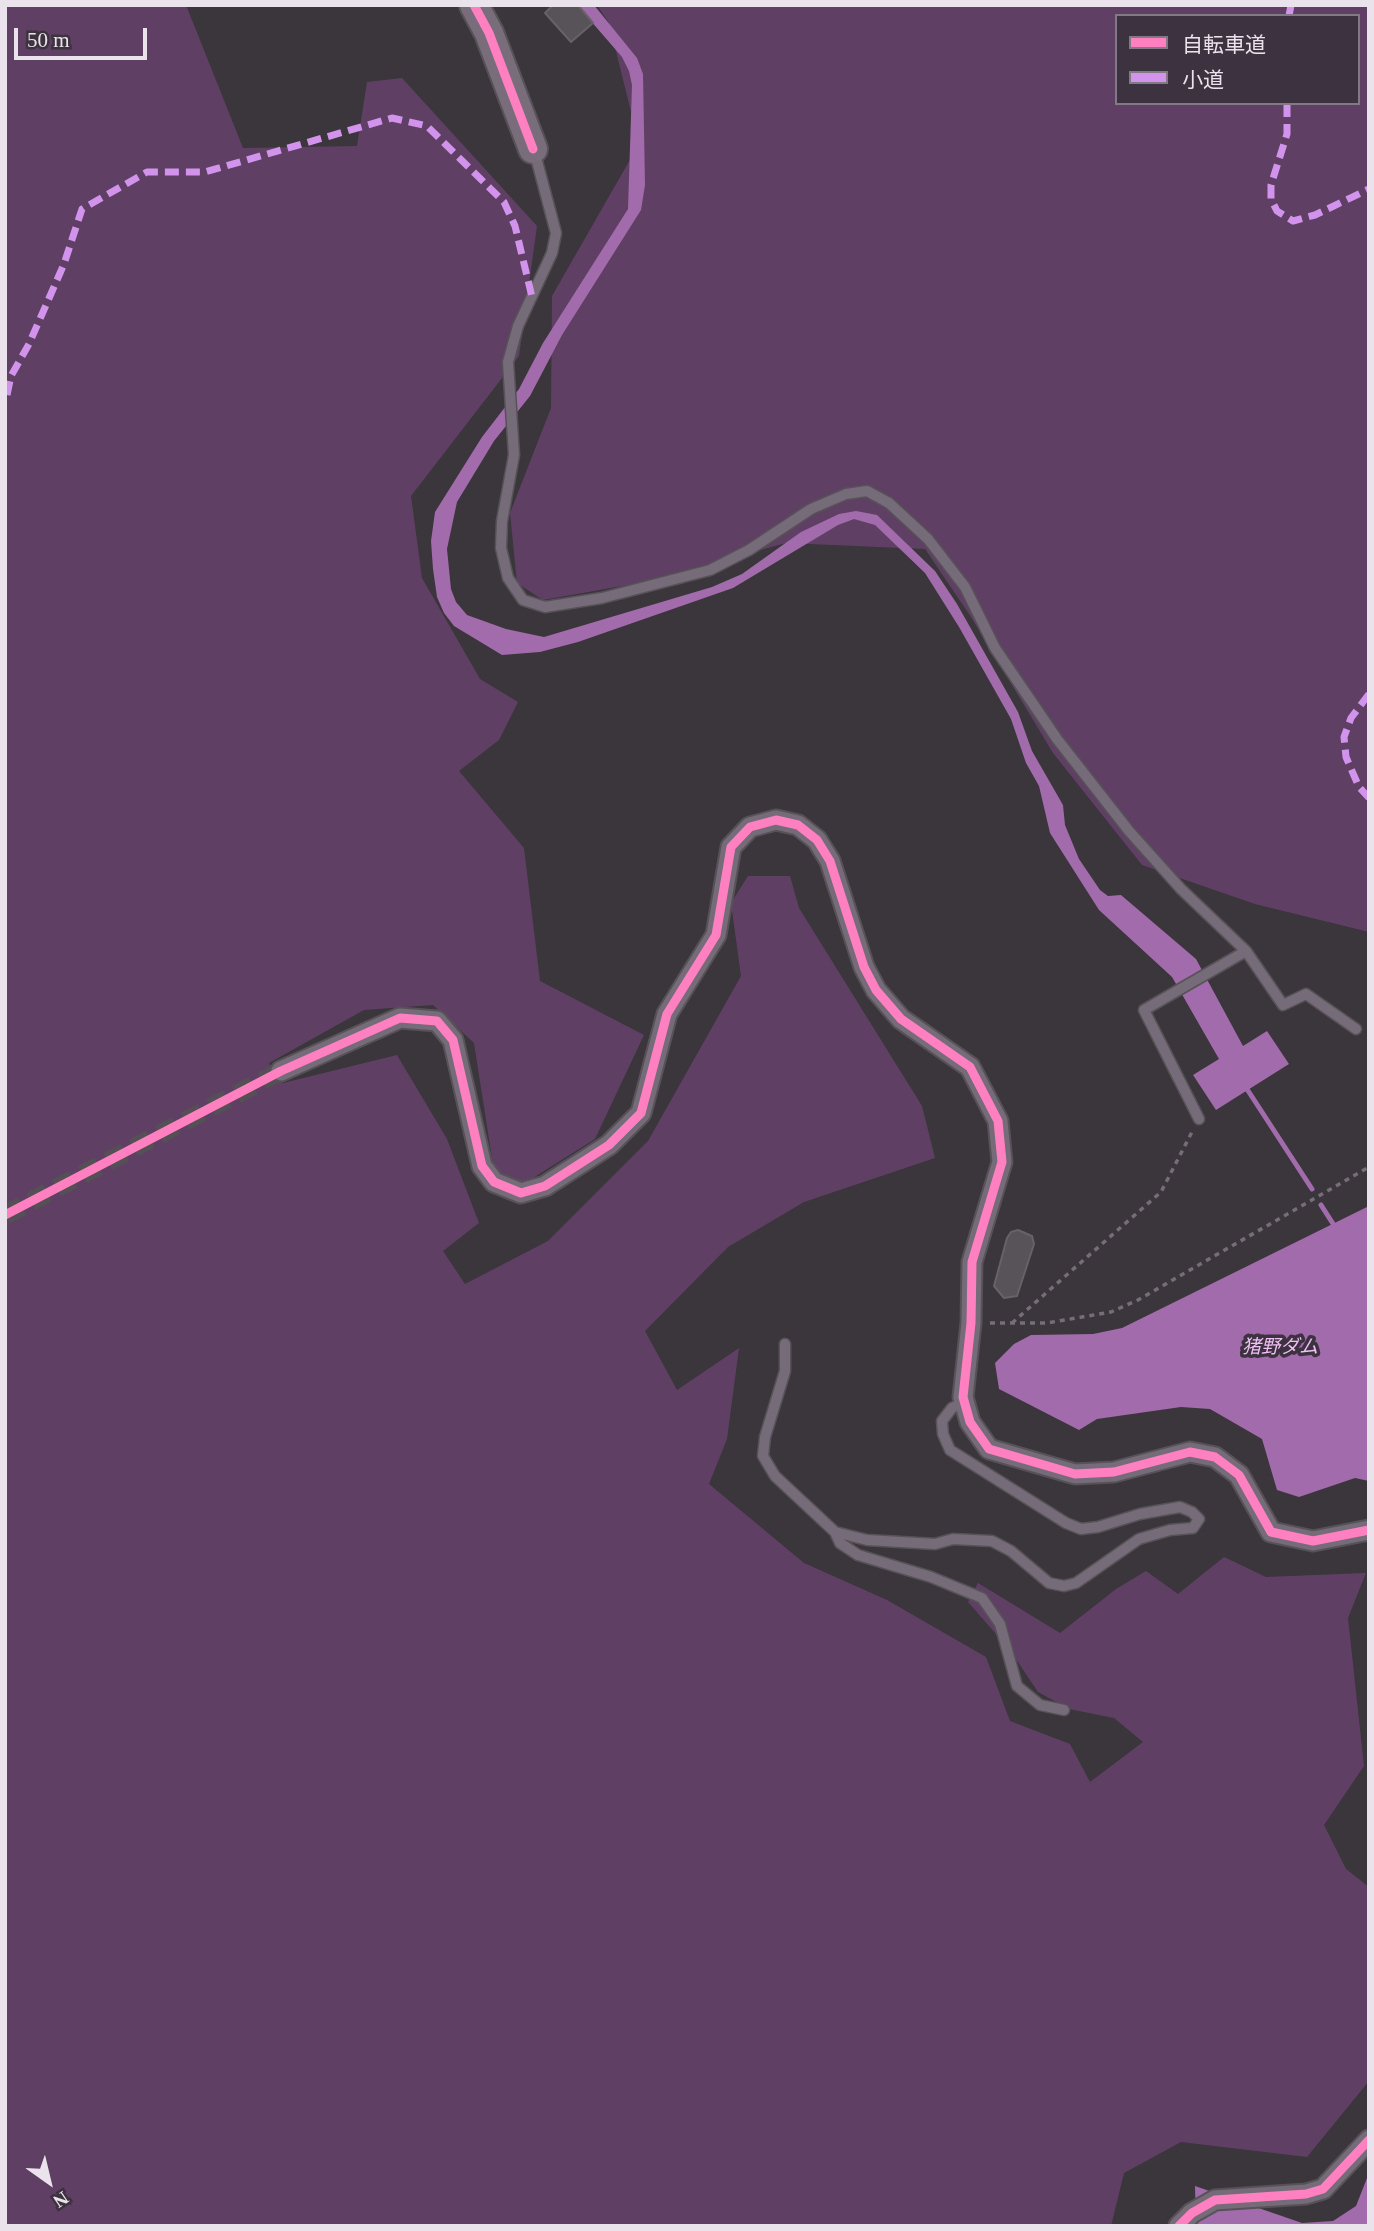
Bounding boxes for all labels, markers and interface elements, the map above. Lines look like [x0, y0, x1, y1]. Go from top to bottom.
scale bar [18, 14, 150, 58]
legend [1115, 14, 1360, 105]
text: 50 m [27, 28, 70, 52]
text: 自転車道 [1182, 33, 1266, 57]
text: 小道 [1182, 68, 1224, 92]
water label: 猪野ダム [1242, 1337, 1318, 1359]
north arrow [14, 2147, 84, 2217]
text: N [49, 2187, 73, 2212]

